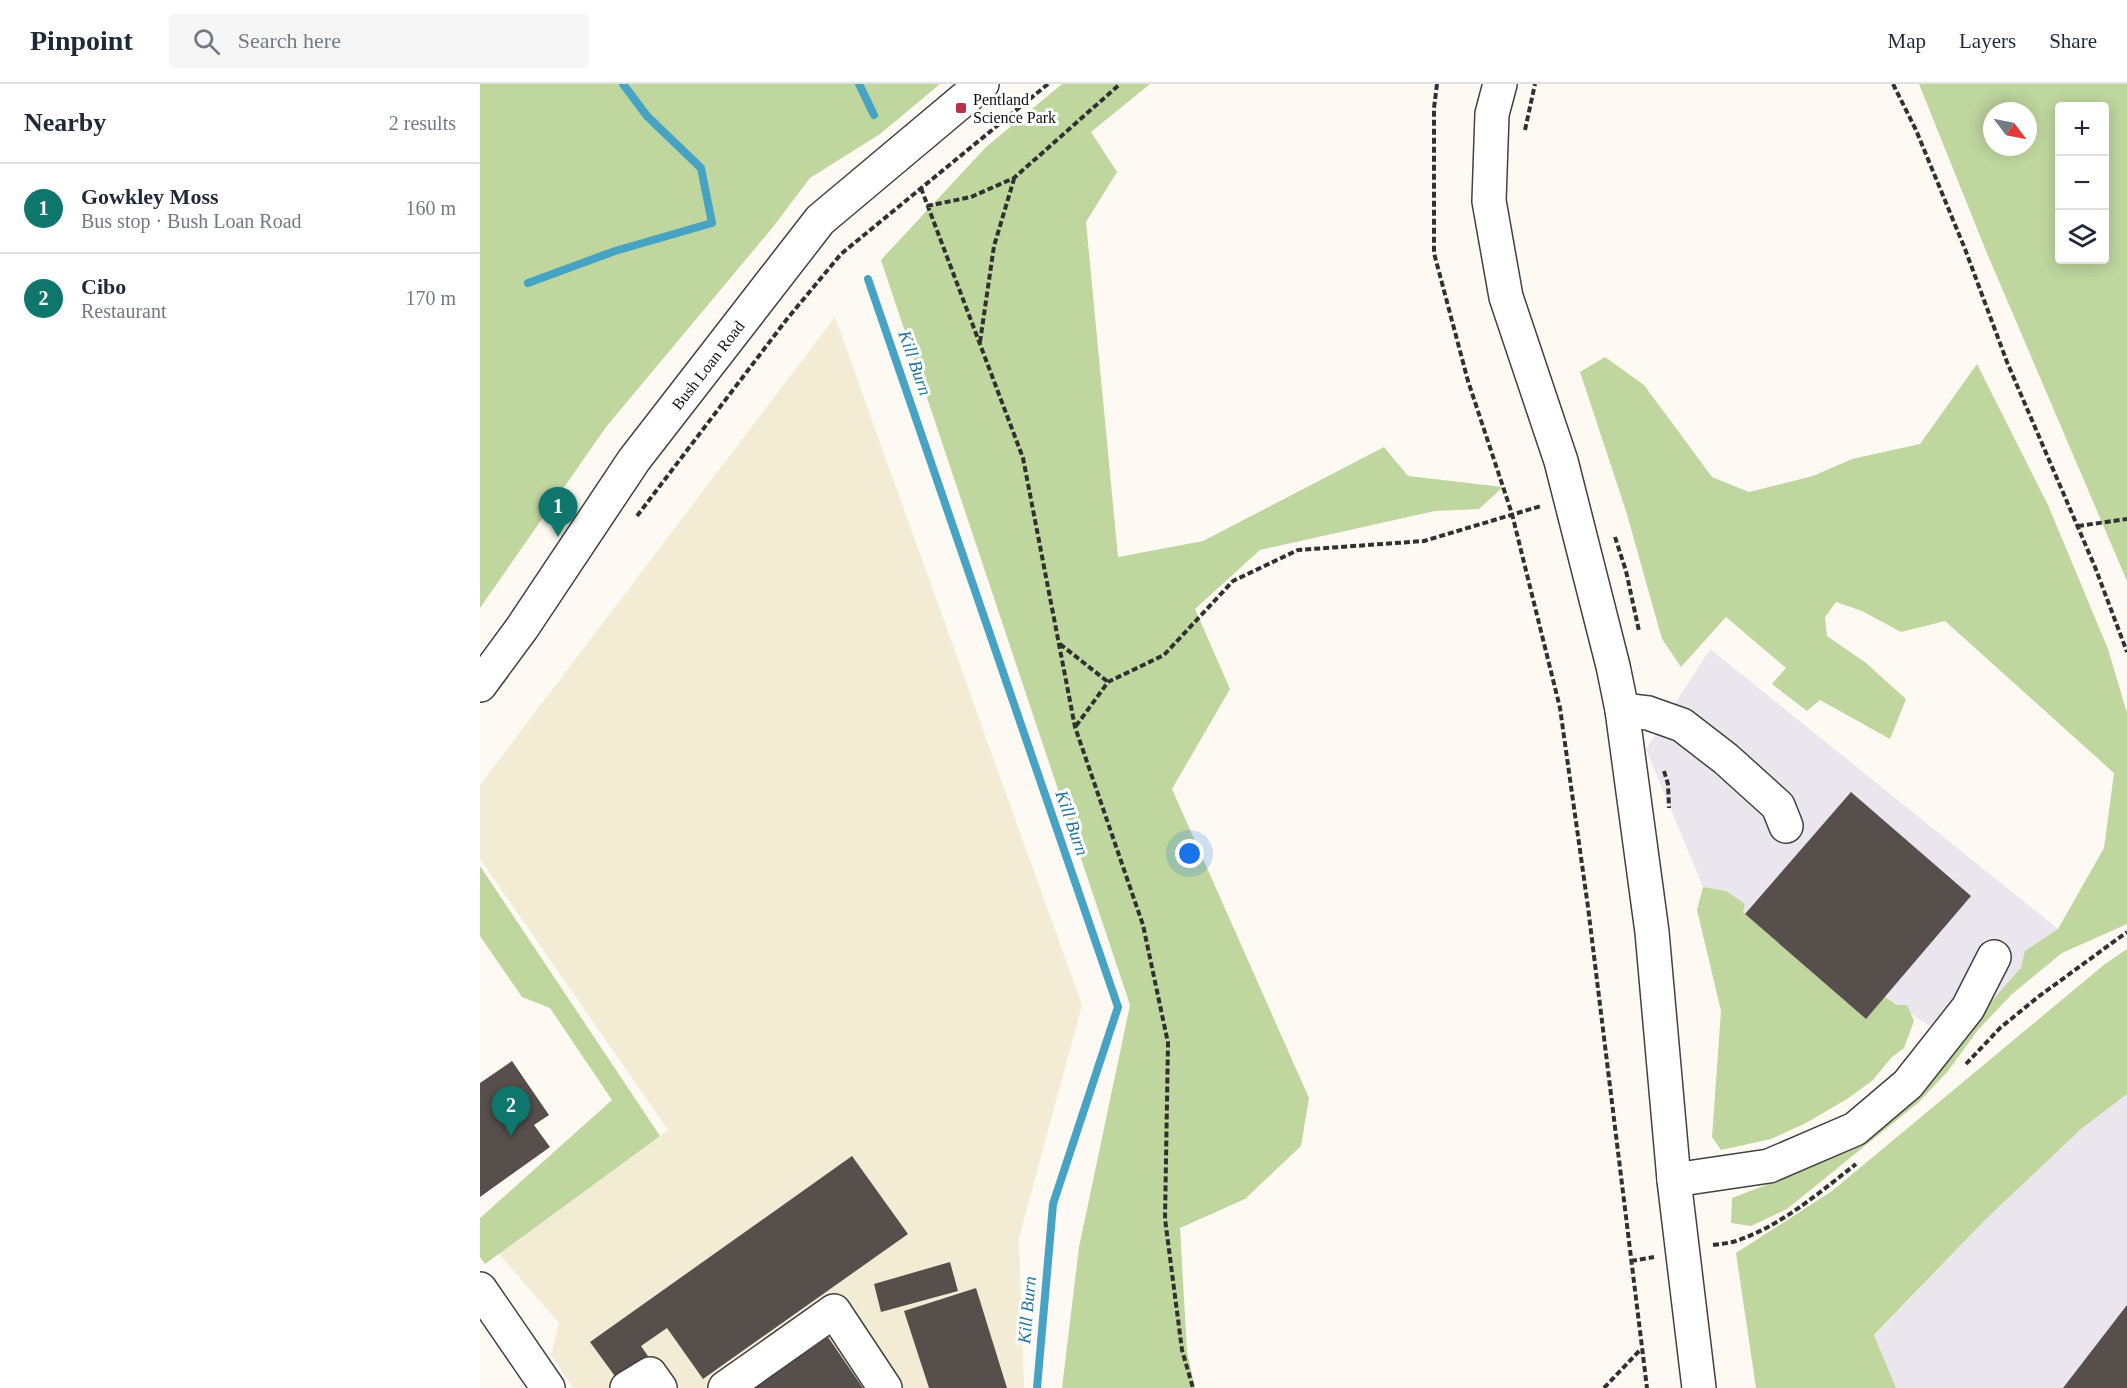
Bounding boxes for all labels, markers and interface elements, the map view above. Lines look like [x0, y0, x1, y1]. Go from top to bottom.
search box [169, 14, 589, 68]
text: Pinpoint [30, 25, 133, 56]
icon: search [190, 25, 223, 58]
text: Search here [238, 28, 341, 53]
text: Map [1888, 29, 1926, 53]
text: Layers [1959, 29, 2016, 53]
text: Share [2049, 29, 2097, 53]
place label: Pentland Science Park [973, 91, 1056, 126]
marker: Pentland Science Park [954, 101, 968, 115]
north arrow [1983, 102, 2037, 156]
map controls [2055, 102, 2109, 264]
button: + [2055, 102, 2109, 156]
text: Nearby [24, 108, 106, 137]
text: 2 results [389, 112, 456, 134]
button: − [2055, 156, 2109, 210]
text: Gowkley Moss [81, 184, 219, 209]
text: 1 [39, 197, 49, 219]
text: 160 m [405, 197, 456, 219]
text: Bus stop · Bush Loan Road [81, 210, 302, 232]
button: layers [2055, 210, 2109, 264]
text: Cibo [81, 274, 126, 299]
text: 2 [39, 287, 49, 309]
text: 170 m [405, 287, 456, 309]
text: Restaurant [81, 300, 167, 322]
street label: Bush Loan Road [668, 317, 747, 413]
water label: Kill Burn [894, 327, 935, 398]
pin: 1 [538, 488, 578, 537]
water label: Kill Burn [1051, 787, 1092, 858]
your location [1175, 839, 1204, 868]
pin: 2 [492, 1086, 531, 1136]
water label: Kill Burn [1014, 1275, 1040, 1345]

